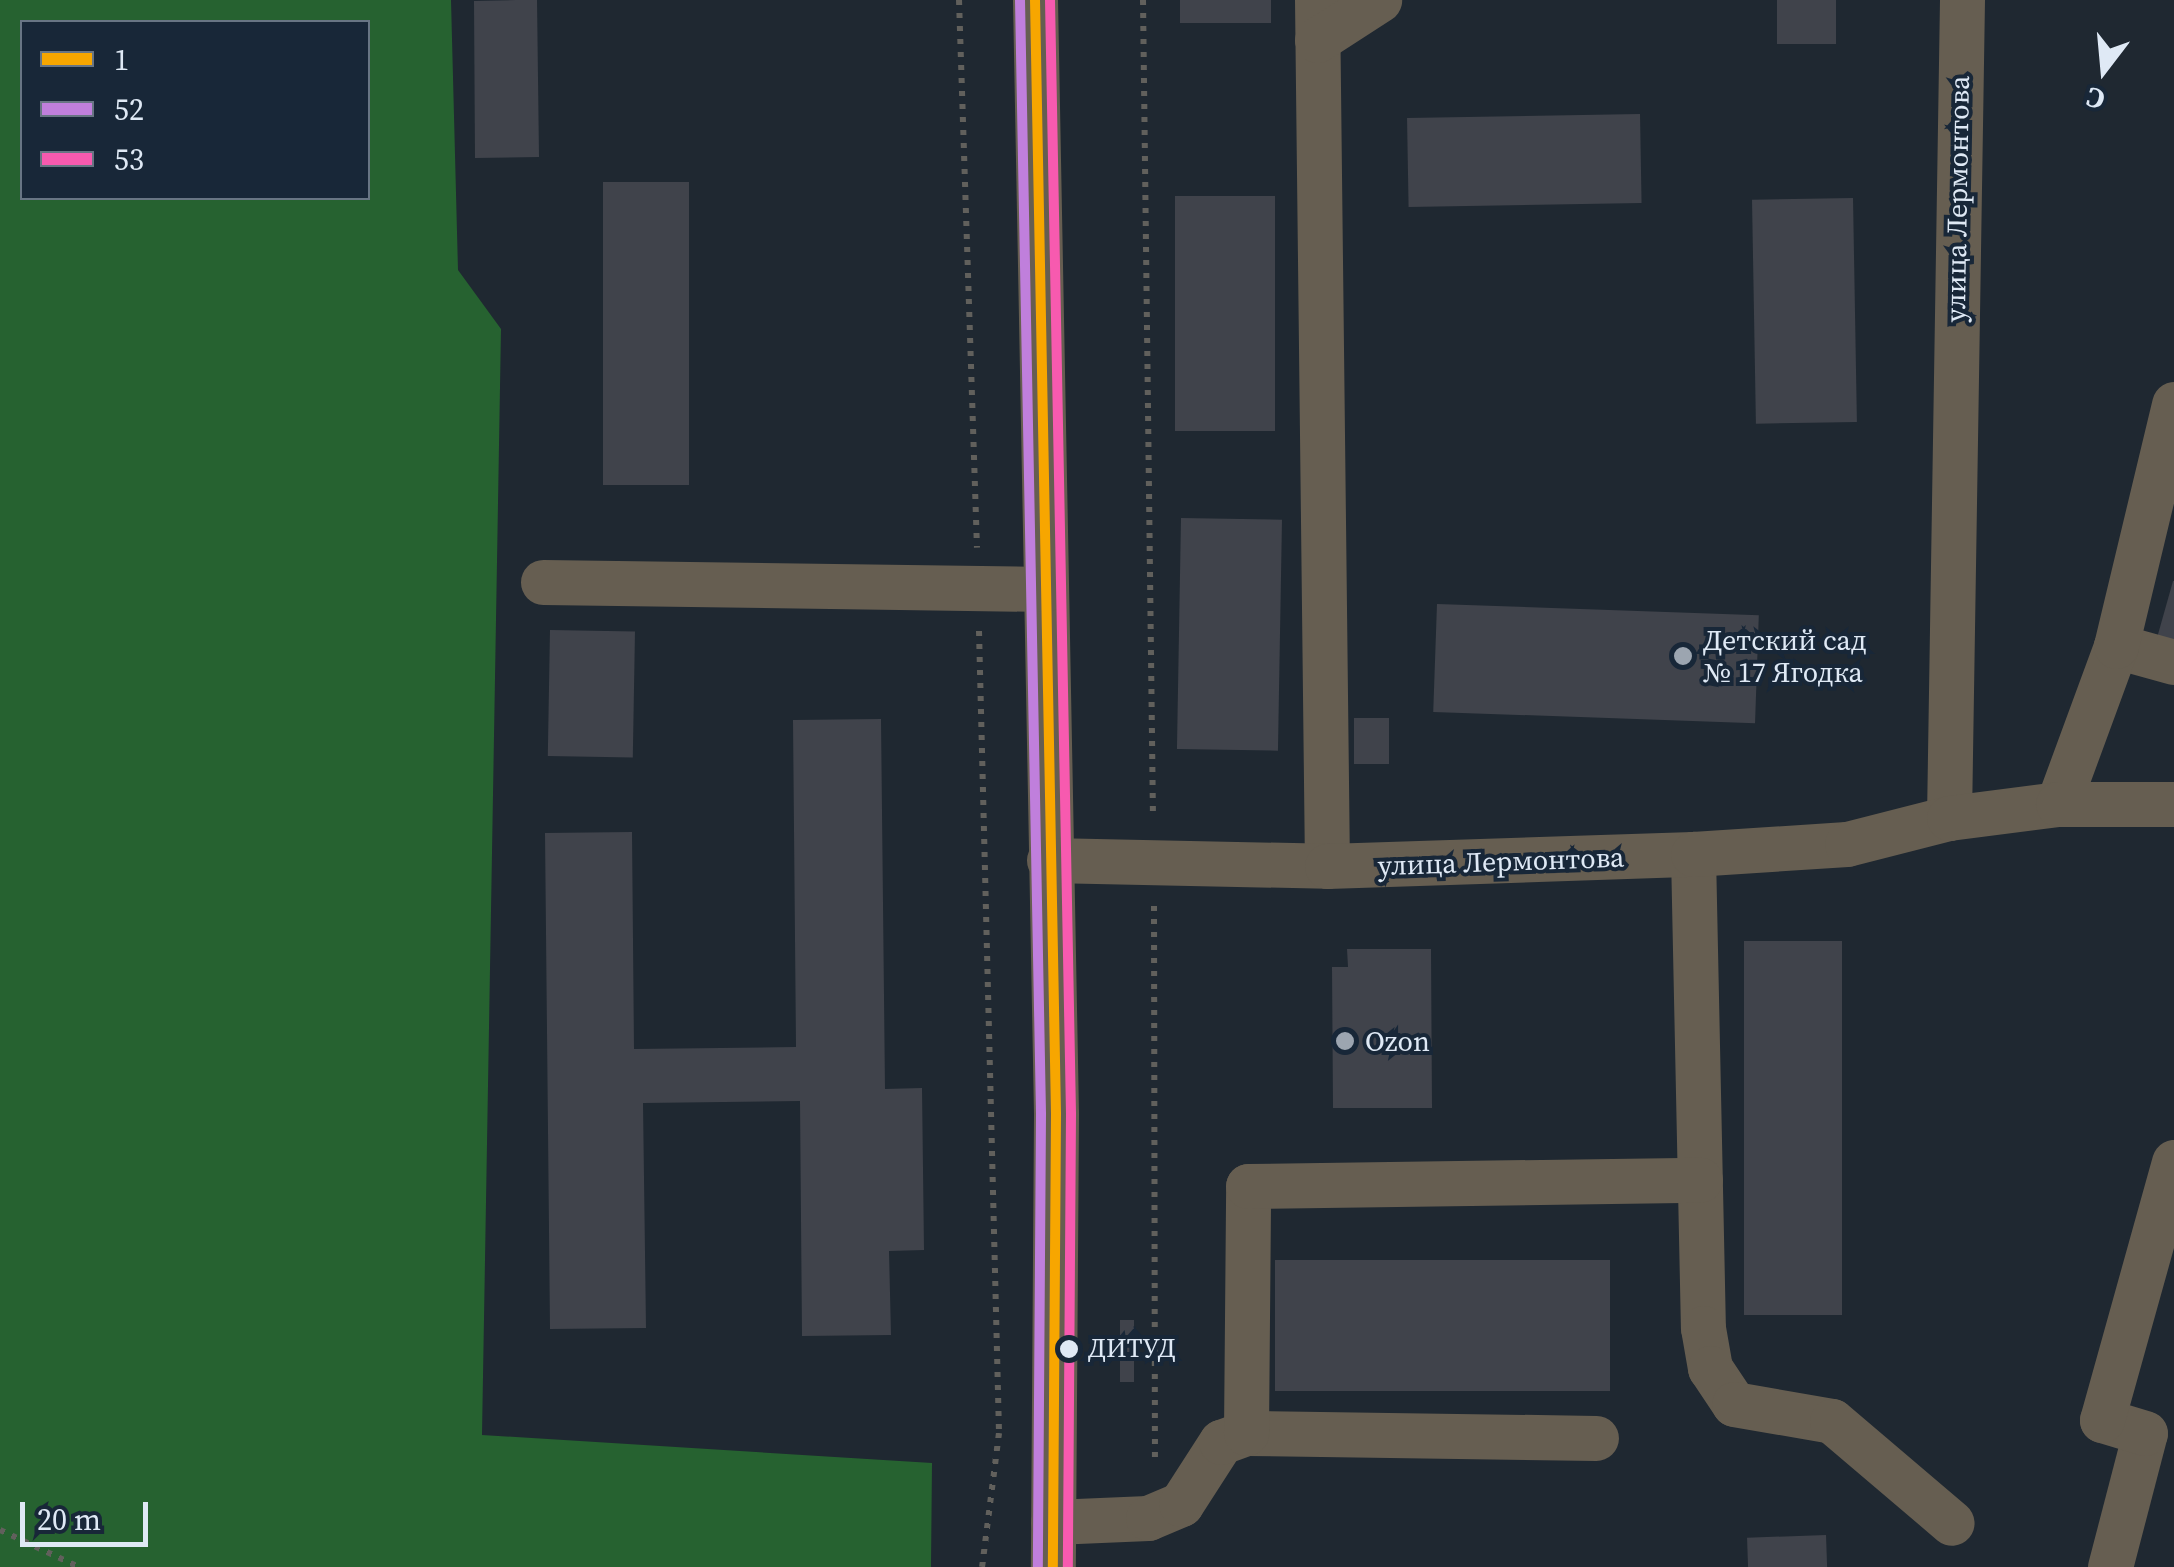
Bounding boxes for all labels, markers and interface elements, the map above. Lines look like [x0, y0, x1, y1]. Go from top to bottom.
legend [20, 20, 370, 200]
north arrow [2054, 20, 2154, 120]
text: 1 [114, 39, 129, 80]
street label: улица Лермонтова [1938, 75, 1976, 323]
text: С [2082, 78, 2109, 120]
text: 52 [114, 89, 144, 130]
text: 53 [114, 139, 144, 180]
place label: Детский сад № 17 Ягодка [1703, 623, 1867, 689]
marker: Детский сад № 17 Ягодка [1672, 645, 1694, 667]
street label: улица Лермонтова [1377, 840, 1625, 882]
place label: Ozon [1365, 1024, 1430, 1058]
marker: Ozon [1334, 1030, 1356, 1052]
place label: ДИТУД [1088, 1333, 1176, 1365]
marker: ДИТУД [1059, 1339, 1079, 1359]
scale bar [25, 1482, 152, 1544]
text: 20 m [37, 1499, 101, 1540]

